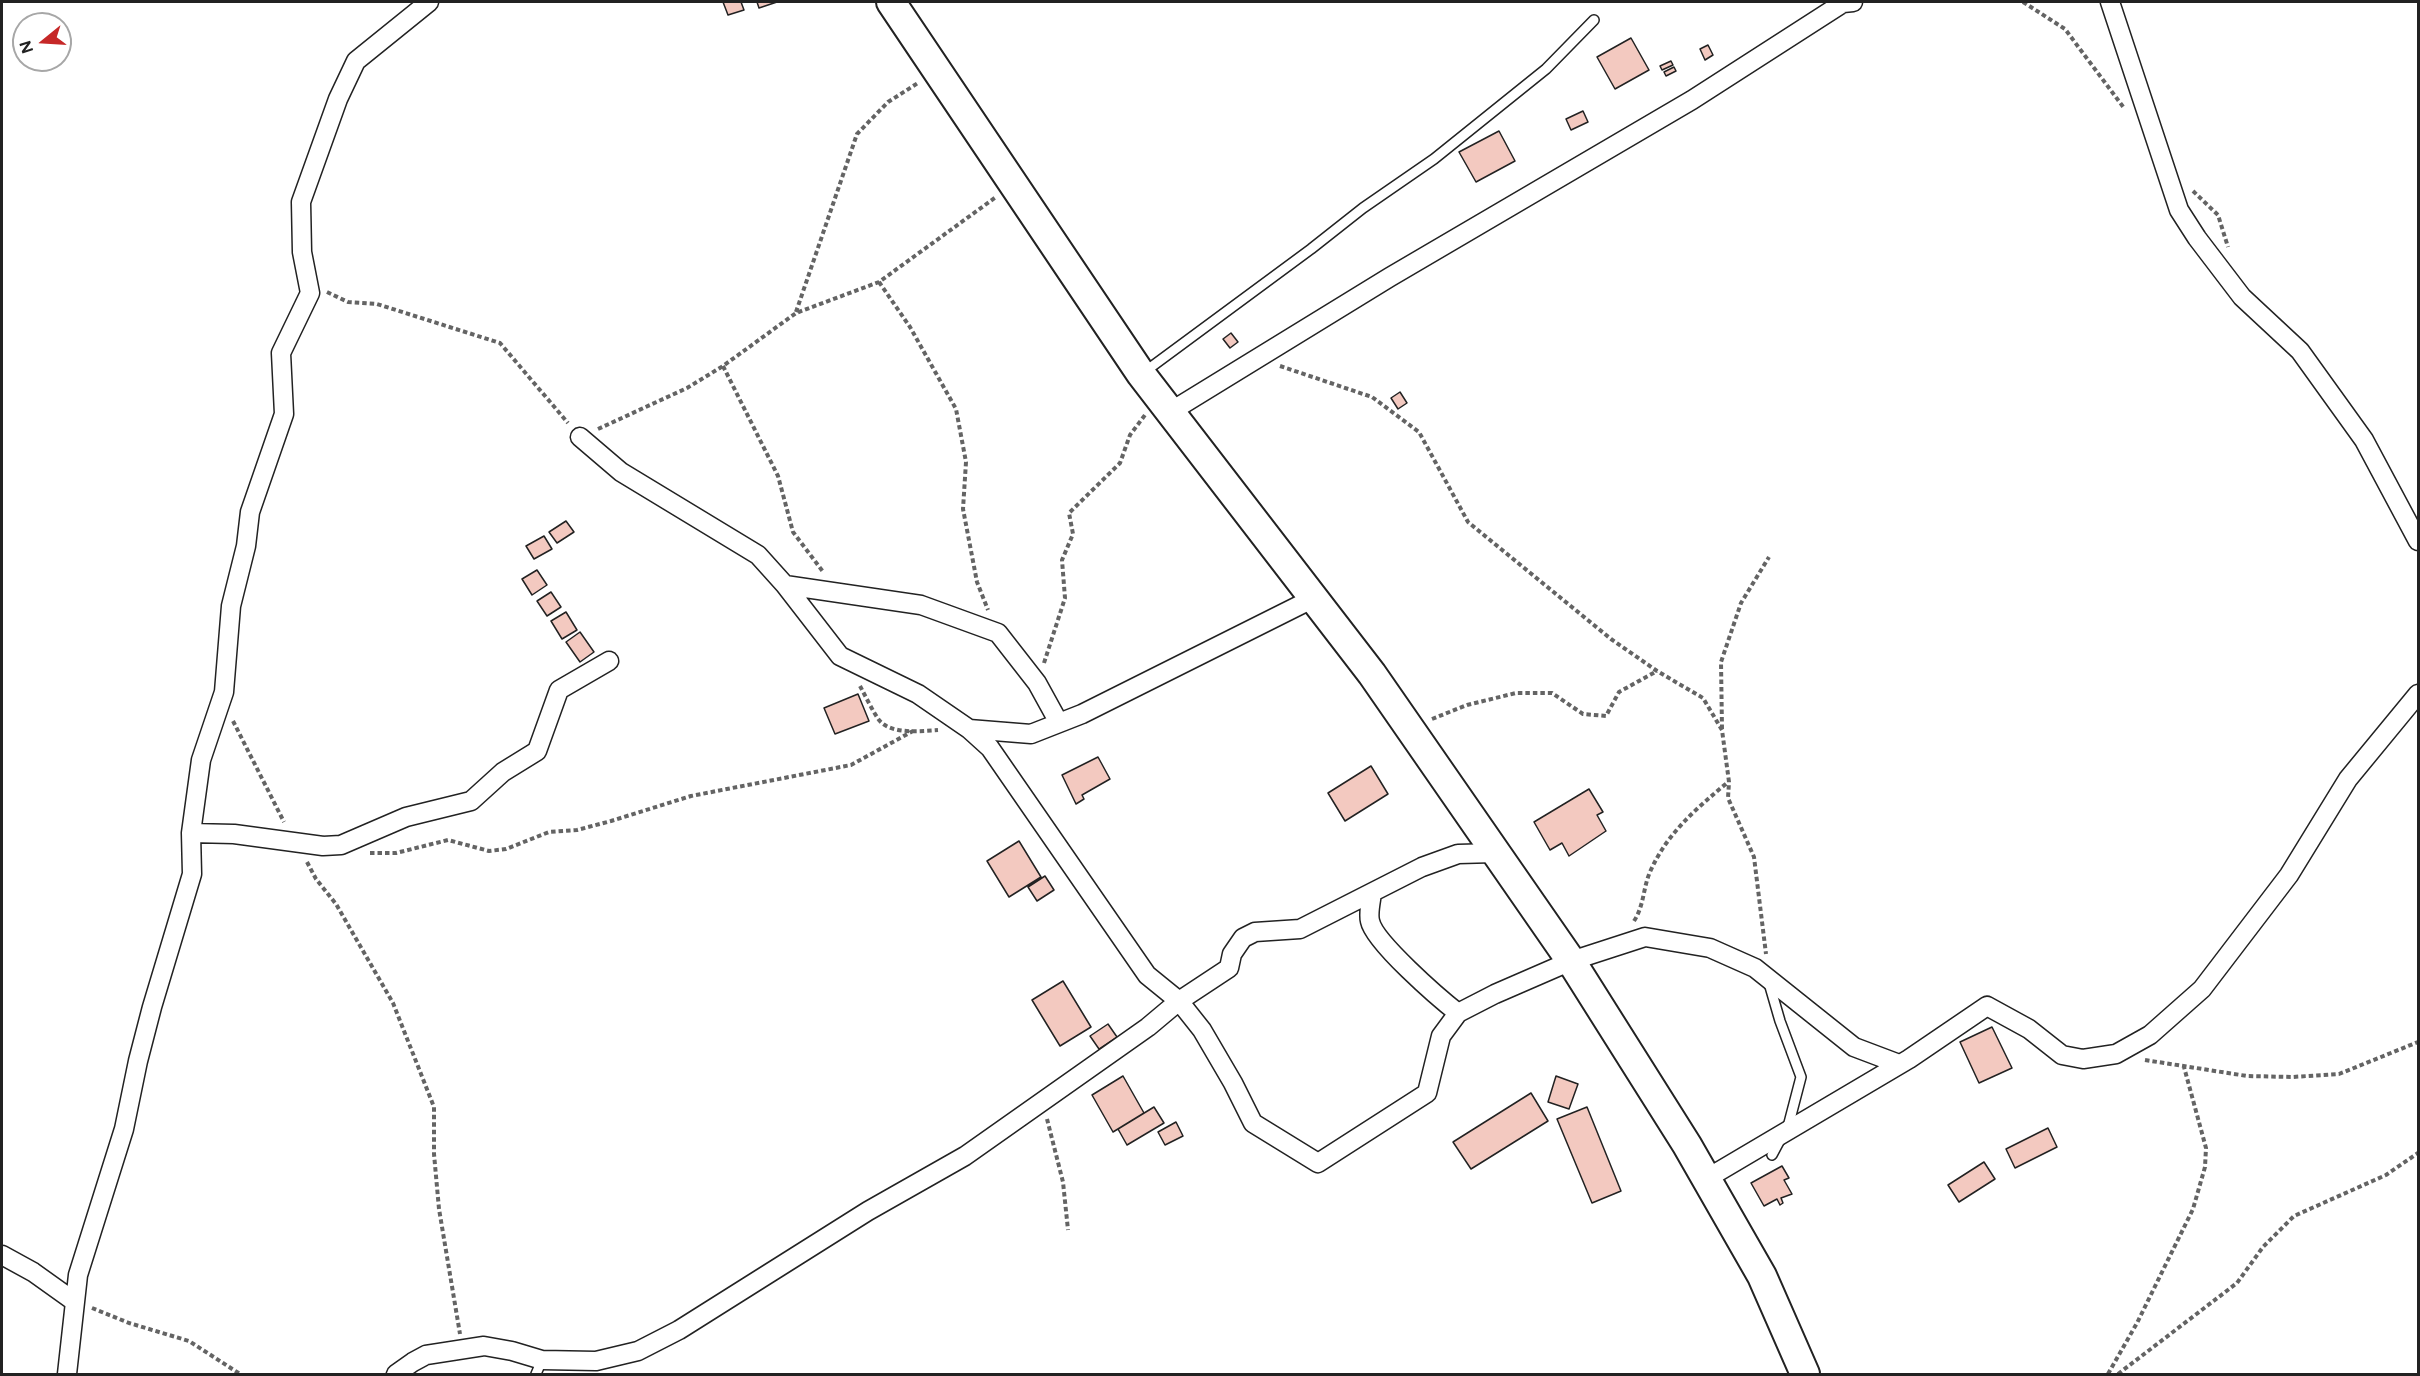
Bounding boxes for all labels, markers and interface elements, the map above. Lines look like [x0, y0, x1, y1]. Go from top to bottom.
north arrow [12, 12, 72, 72]
text: N [15, 38, 37, 56]

